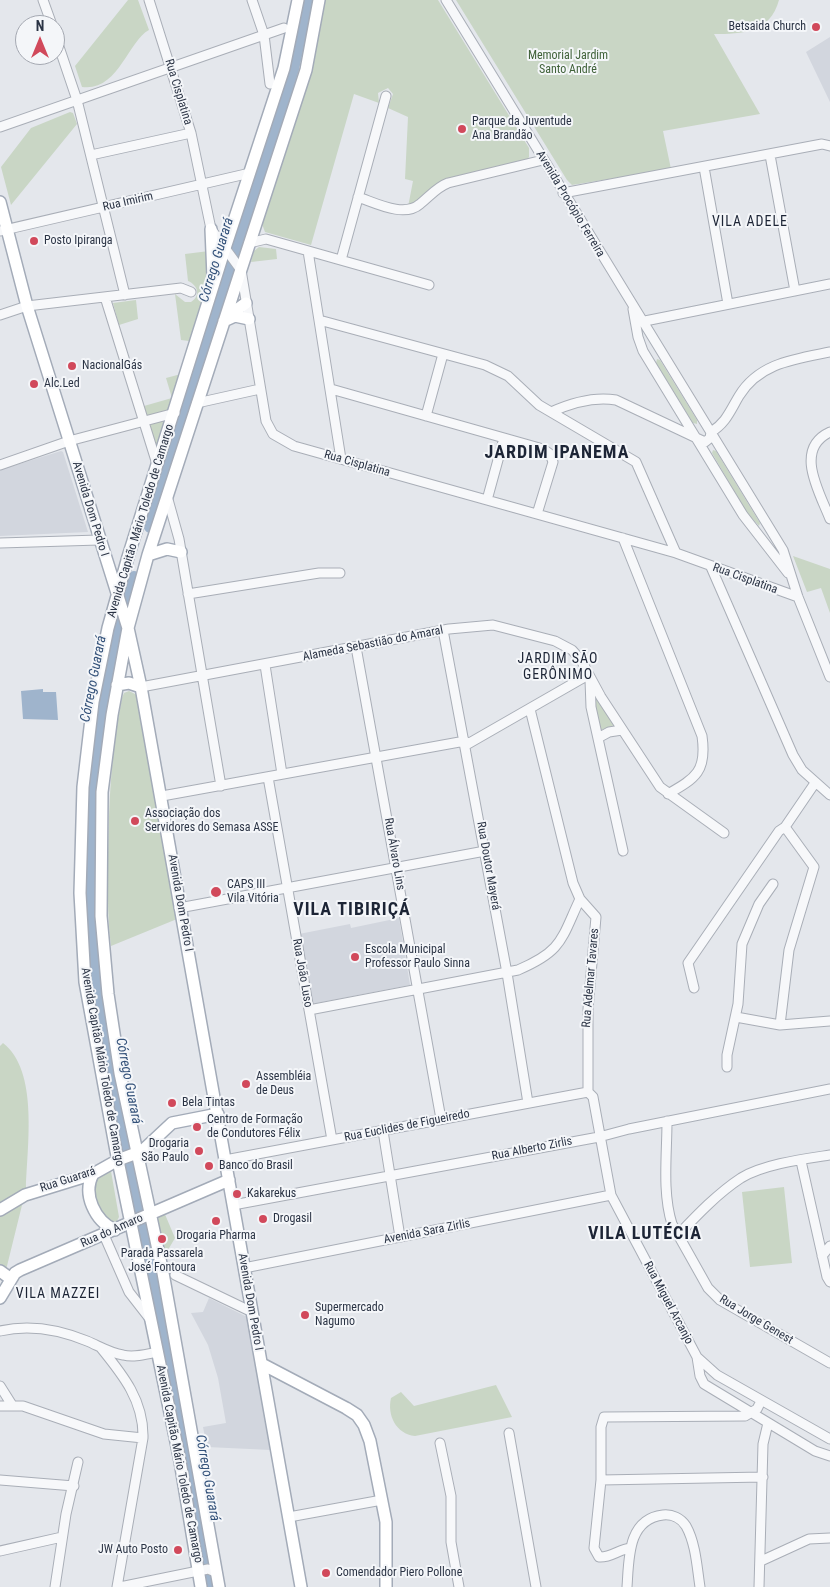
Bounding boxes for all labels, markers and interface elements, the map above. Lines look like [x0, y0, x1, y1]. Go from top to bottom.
north arrow [15, 15, 65, 65]
text: N [36, 18, 44, 34]
place label: Betsaida Church [729, 20, 806, 34]
marker: Betsaida Church [810, 21, 822, 33]
park label: Memorial Jardim Santo André [528, 49, 608, 77]
street label: Rua Cisplatina [161, 57, 195, 127]
place label: Parque da Juventude Ana Brandão [472, 115, 572, 143]
marker: Parque da Juventude Ana Brandão [456, 123, 468, 135]
street label: Avenida Procópio Ferreira [533, 148, 607, 260]
street label: Rua Imirim [102, 189, 154, 215]
district label: VILA ADELE [711, 214, 789, 230]
water label: Córrego Guarará [196, 216, 238, 304]
place label: Posto Ipiranga [44, 234, 113, 248]
marker: Posto Ipiranga [28, 235, 40, 247]
place label: NacionalGás [82, 359, 142, 373]
marker: NacionalGás [66, 360, 78, 372]
place label: Alc.Led [44, 377, 80, 391]
marker: Alc.Led [28, 378, 40, 390]
street label: Avenida Capitão Mário Toledo de Camargo [105, 423, 177, 619]
district label: JARDIM IPANEMA [483, 442, 631, 464]
street label: Rua Cisplatina [322, 448, 392, 480]
street label: Avenida Dom Pedro I [69, 460, 111, 558]
street label: Rua Cisplatina [711, 561, 779, 597]
street label: Alameda Sebastião do Amaral [302, 623, 444, 665]
water label: Córrego Guarará [77, 634, 111, 724]
district label: JARDIM SÃO GERÔNIMO [516, 651, 600, 684]
place label: Associação dos Servidores do Semasa ASSE [145, 807, 279, 835]
marker: Associação dos Servidores do Semasa ASSE [129, 815, 141, 827]
street label: Rua Álvaro Lins [381, 817, 407, 891]
street label: Rua Doutor Mayerá [473, 821, 503, 911]
street label: Avenida Dom Pedro I [164, 853, 196, 953]
place label: CAPS III Vila Vitória [227, 878, 279, 906]
marker: CAPS III Vila Vitória [209, 885, 223, 899]
district label: VILA TIBIRIÇÁ [292, 899, 412, 921]
street label: Rua Adelmar Tavares [579, 928, 603, 1028]
street label: Rua João Luso [289, 937, 315, 1009]
place label: Escola Municipal Professor Paulo Sinna [365, 943, 470, 971]
marker: Escola Municipal Professor Paulo Sinna [349, 951, 361, 963]
street label: Avenida Capitão Mário Toledo de Camargo [77, 966, 127, 1168]
water label: Córrego Guarará [111, 1036, 145, 1126]
place label: Assembléia de Deus [256, 1070, 311, 1098]
marker: Assembléia de Deus [240, 1078, 252, 1090]
place label: Bela Tintas [182, 1096, 235, 1110]
marker: Bela Tintas [166, 1097, 178, 1109]
street label: Rua Euclides de Figueiredo [343, 1107, 471, 1145]
place label: Centro de Formação de Condutores Félix [207, 1113, 303, 1141]
marker: Centro de Formação de Condutores Félix [191, 1121, 203, 1133]
street label: Rua Alberto Zirlis [491, 1134, 573, 1164]
place label: Drogaria São Paulo [141, 1137, 189, 1165]
marker: Drogaria São Paulo [193, 1145, 205, 1157]
place label: Banco do Brasil [219, 1159, 293, 1173]
marker: Banco do Brasil [203, 1160, 215, 1172]
street label: Rua Guarará [38, 1164, 98, 1196]
place label: Kakarekus [247, 1187, 296, 1201]
marker: Kakarekus [231, 1188, 243, 1200]
street label: Rua do Amaro [79, 1211, 145, 1251]
place label: Drogasil [273, 1212, 312, 1226]
marker: Drogasil [257, 1213, 269, 1225]
marker: Drogaria Pharma [210, 1215, 222, 1227]
street label: Avenida Sara Zirlis [382, 1217, 472, 1247]
district label: VILA LUTÉCIA [586, 1223, 704, 1245]
place label: Drogaria Pharma [176, 1229, 256, 1243]
marker: Parada Passarela José Fontoura [156, 1233, 168, 1245]
place label: Parada Passarela José Fontoura [121, 1247, 203, 1275]
street label: Avenida Dom Pedro I [234, 1252, 266, 1352]
street label: Rua Miguel Arcanjo [640, 1259, 696, 1347]
district label: VILA MAZZEI [14, 1286, 102, 1302]
street label: Rua Jorge Genest [716, 1292, 796, 1348]
place label: Supermercado Nagumo [315, 1301, 384, 1329]
marker: Supermercado Nagumo [299, 1309, 311, 1321]
street label: Avenida Capitão Mário Toledo de Camargo [153, 1364, 205, 1564]
water label: Córrego Guarará [191, 1433, 223, 1523]
place label: JW Auto Posto [98, 1543, 168, 1557]
marker: JW Auto Posto [172, 1544, 184, 1556]
place label: Comendador Piero Pollone [336, 1566, 462, 1580]
marker: Comendador Piero Pollone [320, 1567, 332, 1579]

